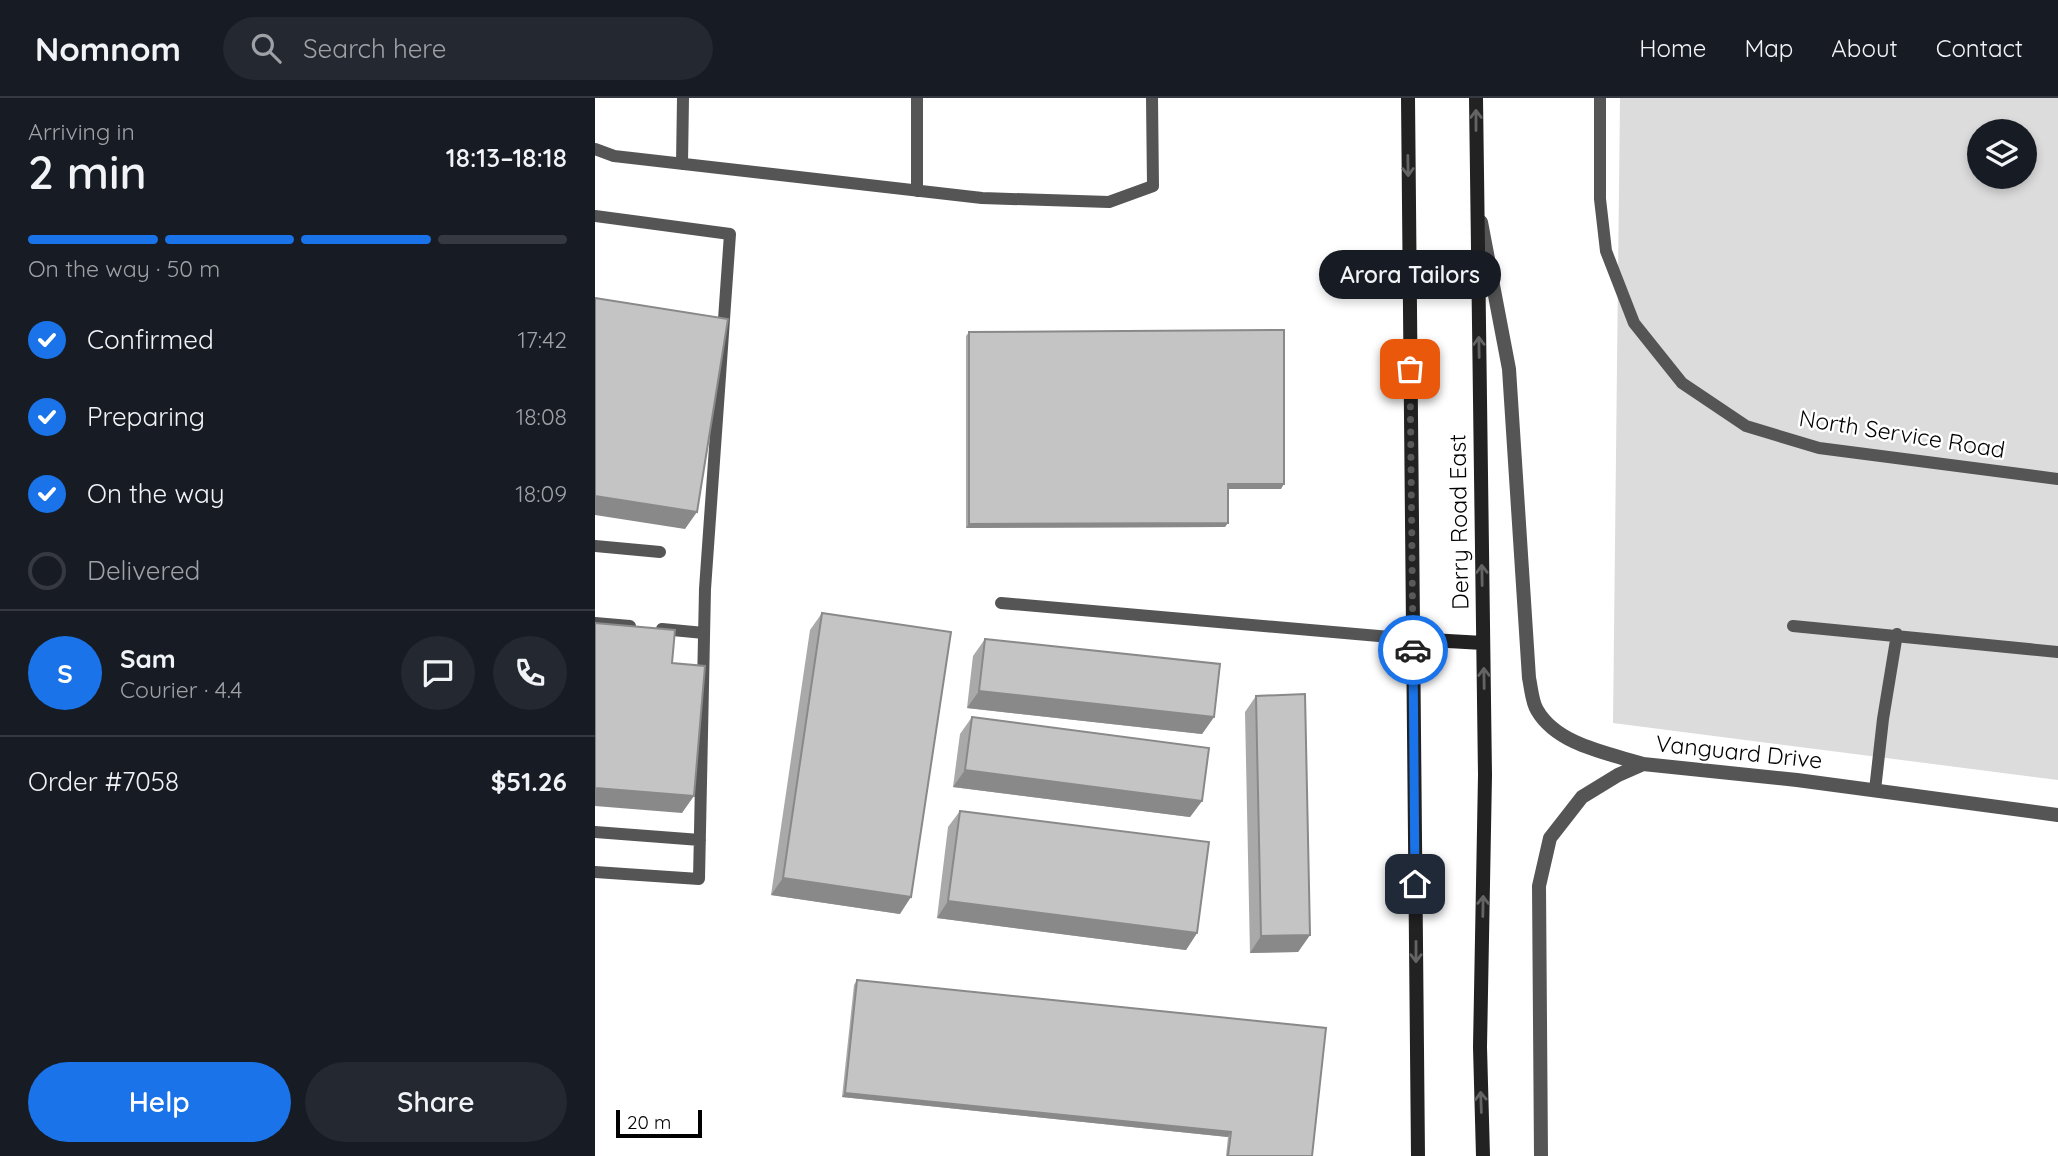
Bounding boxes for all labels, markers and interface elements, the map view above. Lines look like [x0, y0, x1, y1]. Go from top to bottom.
search box [223, 17, 713, 80]
text: Nomnom [35, 28, 181, 69]
icon: search [247, 29, 285, 67]
text: Search here [303, 32, 447, 65]
text: Home [1639, 33, 1706, 63]
text: Map [1744, 33, 1793, 63]
text: About [1831, 33, 1898, 63]
text: Contact [1936, 33, 2023, 63]
one-way arrow [1469, 108, 1483, 131]
text: Arriving in [28, 117, 135, 146]
map controls [1967, 119, 2037, 189]
button: layers [1967, 119, 2037, 189]
text: 18:13–18:18 [446, 141, 567, 174]
text: 2 min [28, 143, 147, 201]
one-way arrow [1401, 154, 1415, 177]
callout: Arora Tailors [1319, 250, 1501, 299]
text: On the way · 50 m [28, 254, 220, 283]
text: Arora Tailors [1340, 260, 1480, 289]
icon: check [28, 321, 66, 359]
text: Confirmed [87, 323, 214, 356]
text: 17:42 [518, 325, 567, 354]
one-way arrow [1472, 336, 1485, 359]
pin [1380, 339, 1440, 399]
icon: bag [1391, 350, 1429, 388]
icon: check [28, 398, 66, 436]
text: Preparing [87, 400, 205, 433]
text: 18:08 [516, 402, 567, 431]
street label: North Service Road [1797, 403, 2007, 464]
street label: Derry Road East [1442, 434, 1475, 610]
icon: check [28, 475, 66, 513]
text: On the way [87, 477, 225, 510]
text: 18:09 [515, 479, 567, 508]
text: Delivered [87, 554, 200, 587]
one-way arrow [1476, 563, 1489, 586]
courier [1378, 615, 1448, 685]
icon: car [1394, 631, 1432, 669]
button: chat [401, 636, 475, 710]
button: phone [493, 636, 567, 710]
text: Sam [120, 642, 176, 675]
text: S [57, 657, 73, 690]
one-way arrow [1477, 667, 1491, 690]
text: Courier · 4.4 [120, 675, 242, 704]
street label: Vanguard Drive [1654, 728, 1824, 775]
text: Order #7058 [28, 765, 179, 798]
text: $51.26 [491, 765, 567, 798]
pin [1385, 854, 1445, 914]
icon: home [1396, 865, 1434, 903]
one-way arrow [1476, 894, 1489, 917]
one-way arrow [1409, 941, 1423, 964]
button: Help [28, 1062, 291, 1142]
button: Share [305, 1062, 567, 1142]
one-way arrow [1475, 1090, 1488, 1113]
scale bar [616, 1107, 702, 1139]
text: 20 m [627, 1110, 671, 1134]

